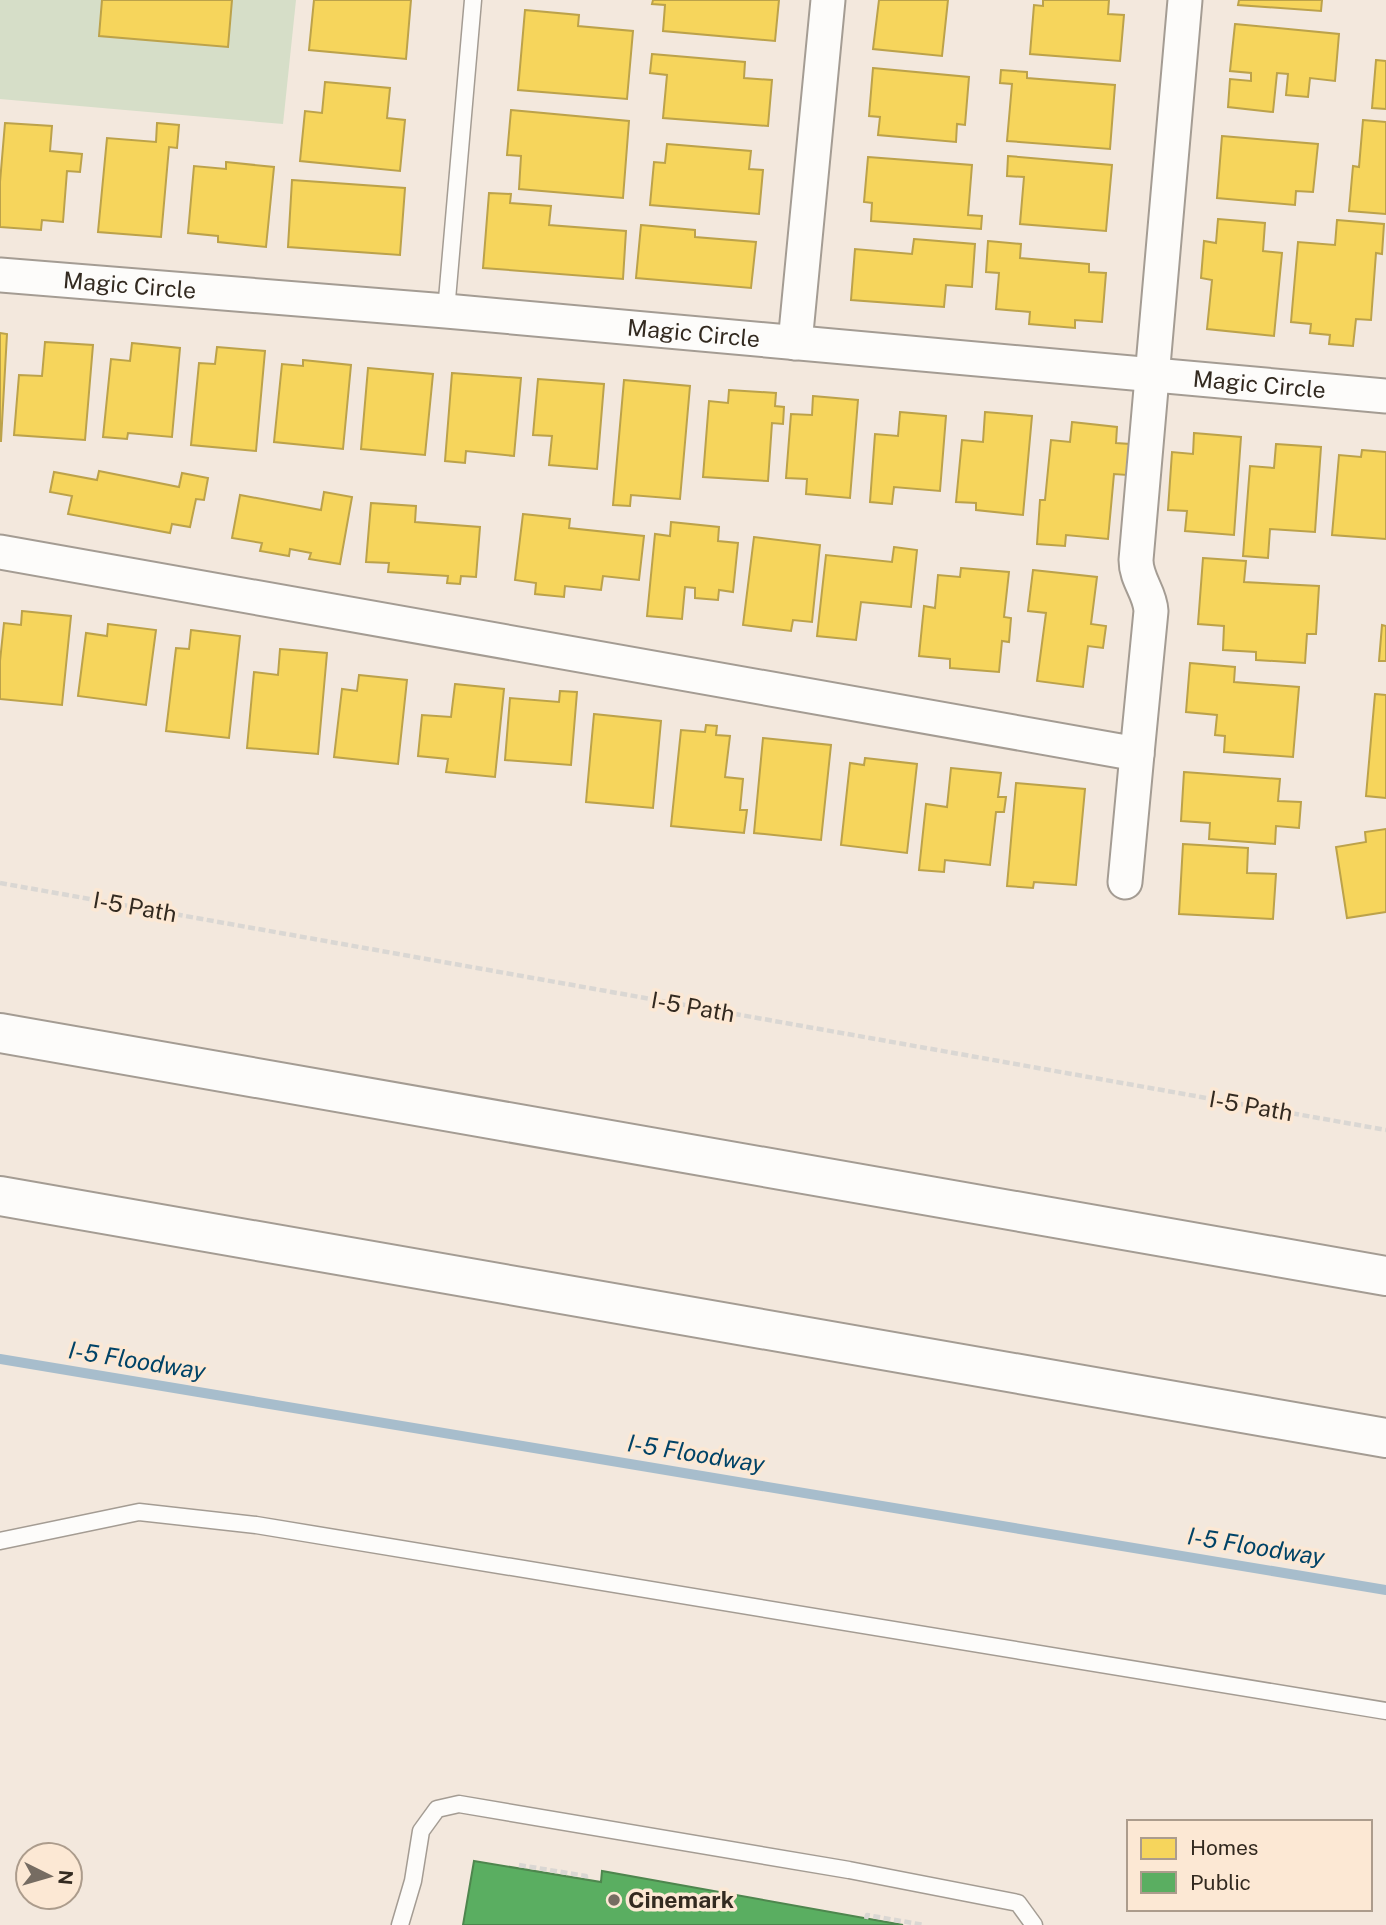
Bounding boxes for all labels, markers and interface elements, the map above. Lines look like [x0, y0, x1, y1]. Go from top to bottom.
street label: Magic Circle [62, 266, 197, 304]
street label: Magic Circle [626, 313, 761, 352]
street label: Magic Circle [1192, 365, 1327, 403]
street label: I-5 Path [91, 886, 179, 927]
street label: I-5 Path [649, 986, 737, 1027]
street label: I-5 Path [1207, 1085, 1295, 1126]
water label: I-5 Floodway [67, 1335, 209, 1385]
water label: I-5 Floodway [626, 1428, 768, 1478]
water label: I-5 Floodway [1186, 1521, 1328, 1571]
legend [1127, 1820, 1372, 1911]
text: Homes [1190, 1835, 1258, 1860]
north arrow [14, 1841, 84, 1911]
text: N [54, 1869, 78, 1886]
text: Public [1190, 1870, 1251, 1895]
place label: Cinemark [628, 1886, 734, 1913]
marker: Cinemark [606, 1892, 622, 1908]

